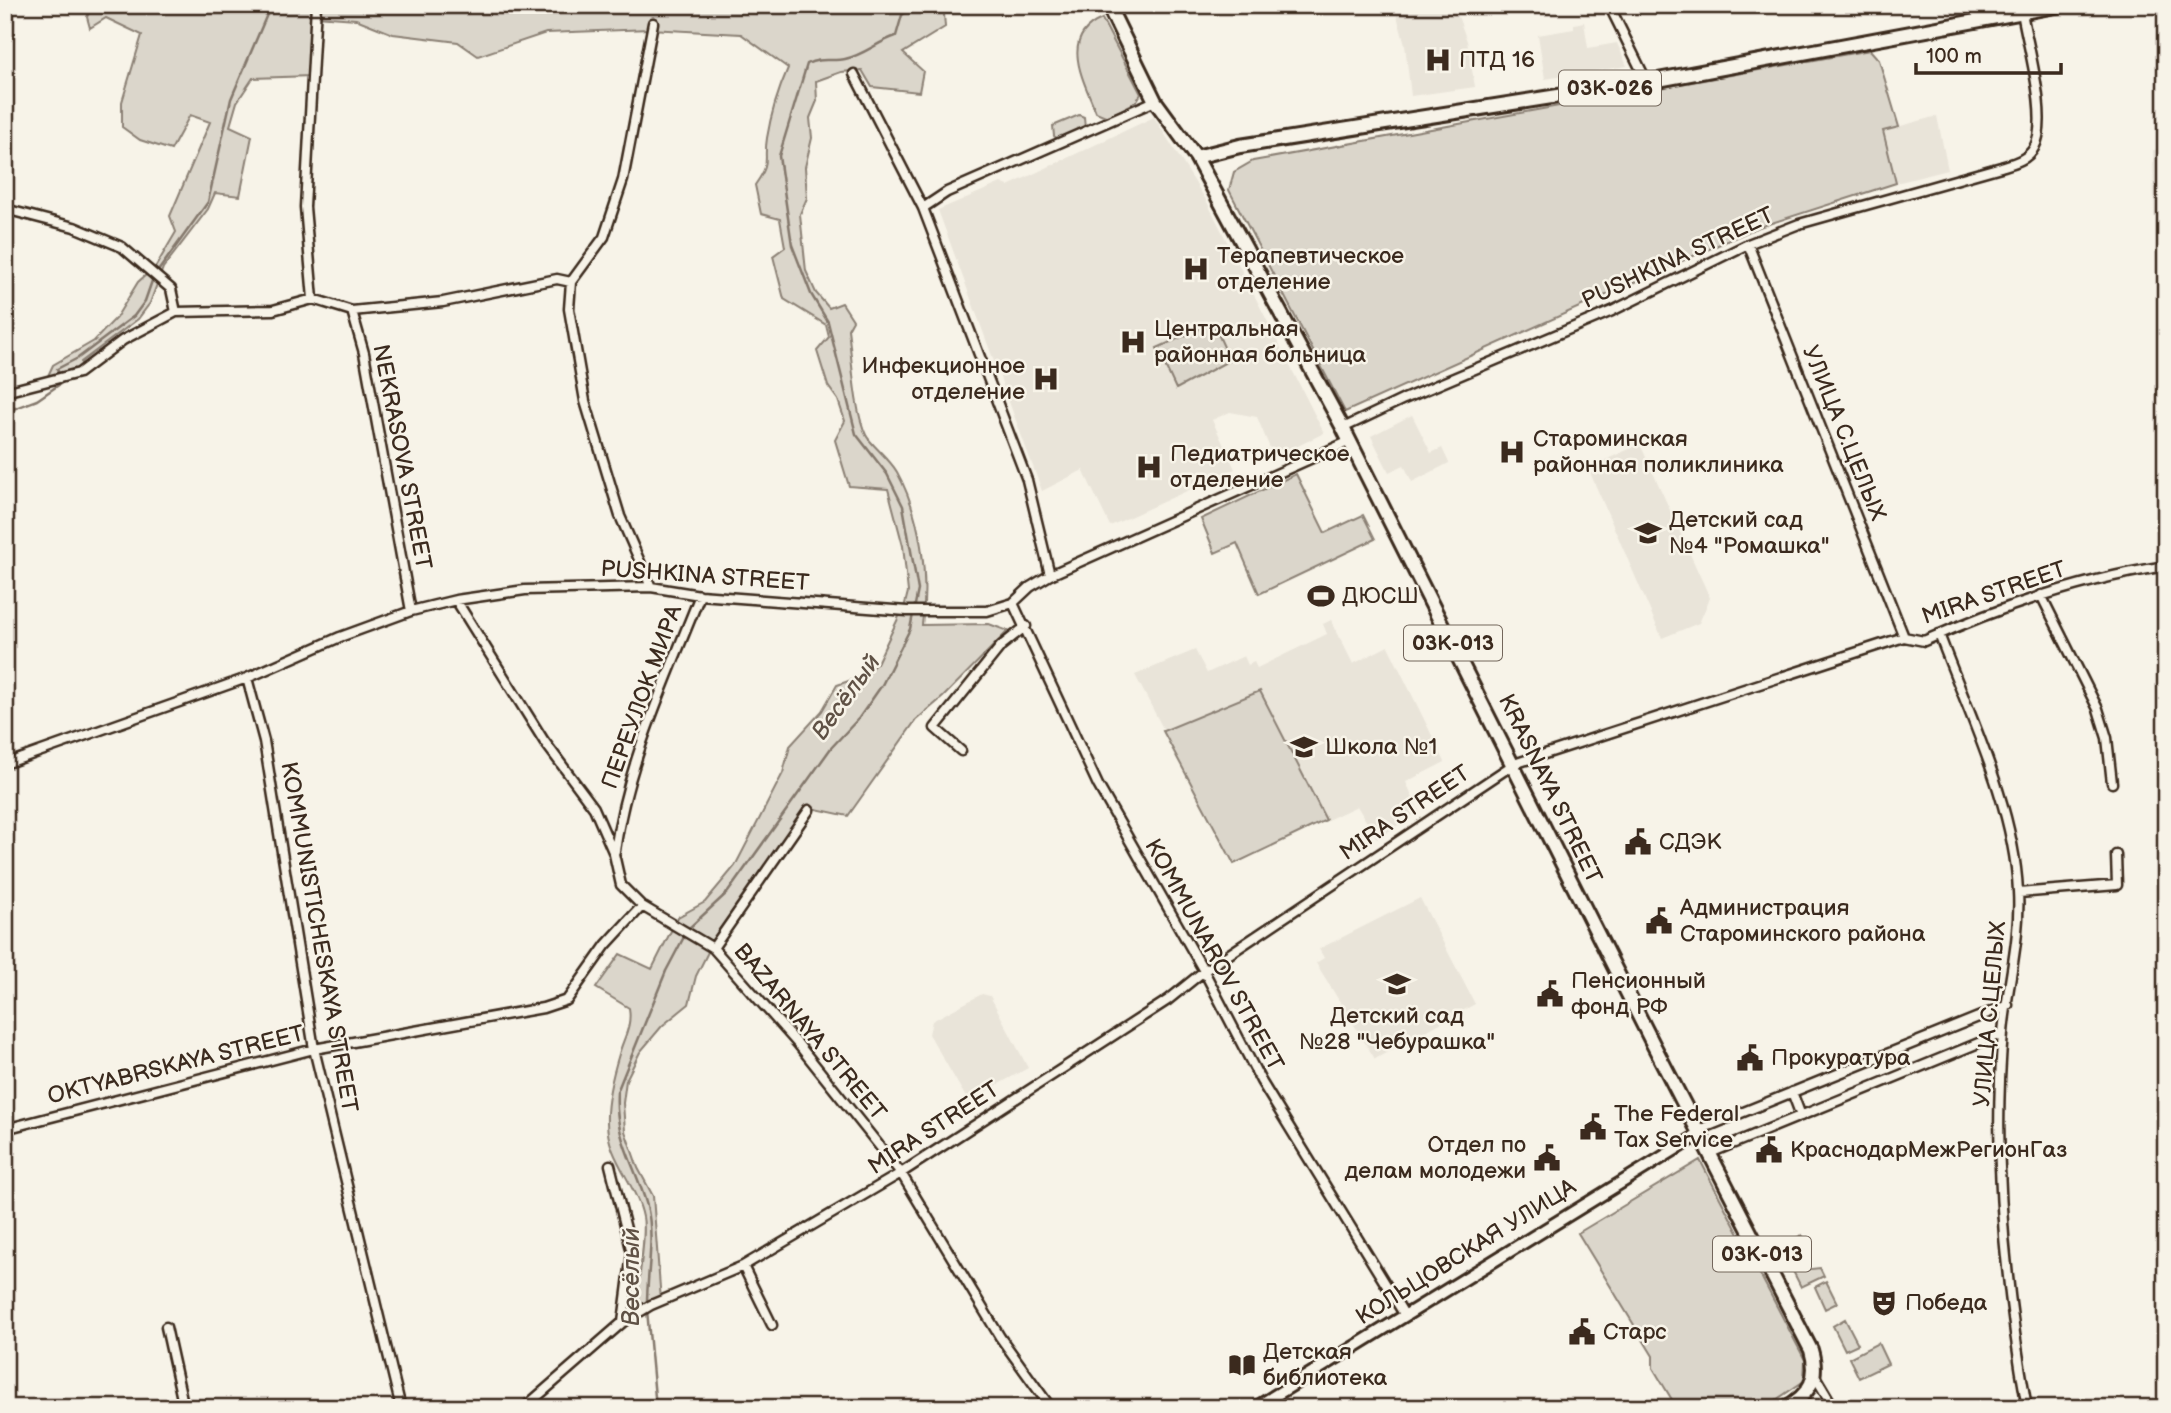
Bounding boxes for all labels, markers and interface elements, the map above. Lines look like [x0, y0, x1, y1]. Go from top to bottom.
scale bar [1916, 32, 2061, 76]
text: 100 m [1926, 44, 1982, 69]
hospital icon: ПТД 16 [1423, 45, 1453, 75]
place label: ПТД 16 [1459, 46, 1535, 74]
road number: 03К-026 [1559, 70, 1661, 106]
street label: PUSHKINA STREET [1577, 201, 1779, 315]
place label: Терапевтическое отделение [1217, 242, 1404, 296]
hospital icon: Терапевтическое отделение [1181, 254, 1211, 284]
place label: Центральная районная больница [1154, 315, 1367, 369]
hospital icon: Центральная районная больница [1118, 327, 1148, 357]
street label: УЛИЦА С.ЦЕЛЫХ [1796, 341, 1892, 525]
street label: NEKRASOVA STREET [366, 342, 438, 572]
place label: Инфекционное отделение [861, 352, 1025, 406]
hospital icon: Инфекционное отделение [1031, 364, 1061, 394]
place label: Староминская районная поликлиника [1533, 425, 1784, 479]
hospital icon: Староминская районная поликлиника [1497, 437, 1527, 467]
place label: Педиатрическое отделение [1170, 440, 1350, 494]
hospital icon: Педиатрическое отделение [1134, 452, 1164, 482]
place label: Детский сад №4 "Ромашка" [1669, 506, 1830, 560]
school or university icon: Детский сад №4 "Ромашка" [1633, 518, 1663, 548]
street label: PUSHKINA STREET [600, 555, 810, 597]
street label: MIRA STREET [1918, 555, 2070, 631]
sports icon: ДЮСШ [1306, 581, 1336, 611]
place label: ДЮСШ [1342, 582, 1419, 610]
street label: ПЕРЕУЛОК МИРА [596, 601, 688, 793]
road number: 03К-013 [1404, 626, 1502, 660]
water label: Весёлый [805, 649, 887, 745]
street label: KRASNAYA STREET [1492, 690, 1608, 888]
school or university icon: Школа №1 [1289, 732, 1319, 762]
place label: Школа №1 [1325, 733, 1437, 761]
street label: KOMMUNISTICHESKAYA STREET [274, 759, 364, 1115]
street label: MIRA STREET [1335, 759, 1476, 867]
public building icon: СДЭК [1623, 827, 1653, 857]
place label: СДЭК [1659, 828, 1721, 856]
street label: KOMMUNAROV STREET [1138, 834, 1290, 1076]
place label: Администрация Староминского района [1679, 894, 1926, 948]
public building icon: Администрация Староминского района [1644, 906, 1674, 936]
street label: УЛИЦА С.ЦЕЛЫХ [1968, 920, 2012, 1108]
street label: BAZARNAYA STREET [728, 938, 892, 1126]
place label: Пенсионный фонд РФ [1571, 967, 1706, 1021]
school or university icon: Детский сад №28 "Чебурашка" [1382, 969, 1412, 999]
public building icon: Пенсионный фонд РФ [1535, 979, 1565, 1009]
place label: Детский сад №28 "Чебурашка" [1299, 1002, 1495, 1056]
street label: OKTYABRSKAYA STREET [45, 1019, 307, 1110]
public building icon: Прокуратура [1735, 1043, 1765, 1073]
place label: Прокуратура [1771, 1044, 1911, 1072]
street label: MIRA STREET [863, 1075, 1005, 1181]
place label: The Federal Tax Service [1614, 1100, 1739, 1154]
public building icon: The Federal Tax Service [1578, 1112, 1608, 1142]
place label: Отдел по делам молодежи [1344, 1131, 1526, 1185]
public building icon: КраснодарМежРегионГаз [1754, 1135, 1784, 1165]
place label: КраснодарМежРегионГаз [1790, 1136, 2067, 1164]
public building icon: Отдел по делам молодежи [1532, 1143, 1562, 1173]
street label: КОЛЬЦОВСКАЯ УЛИЦА [1351, 1173, 1581, 1331]
water label: Весёлый [617, 1228, 646, 1326]
road number: 03К-013 [1713, 1236, 1811, 1272]
theatre icon: Победа [1869, 1288, 1899, 1318]
place label: Победа [1905, 1289, 1988, 1317]
public building icon: Старс [1567, 1317, 1597, 1347]
place label: Старс [1603, 1318, 1667, 1346]
place label: Детская библиотека [1263, 1338, 1388, 1392]
library icon: Детская библиотека [1227, 1350, 1257, 1380]

